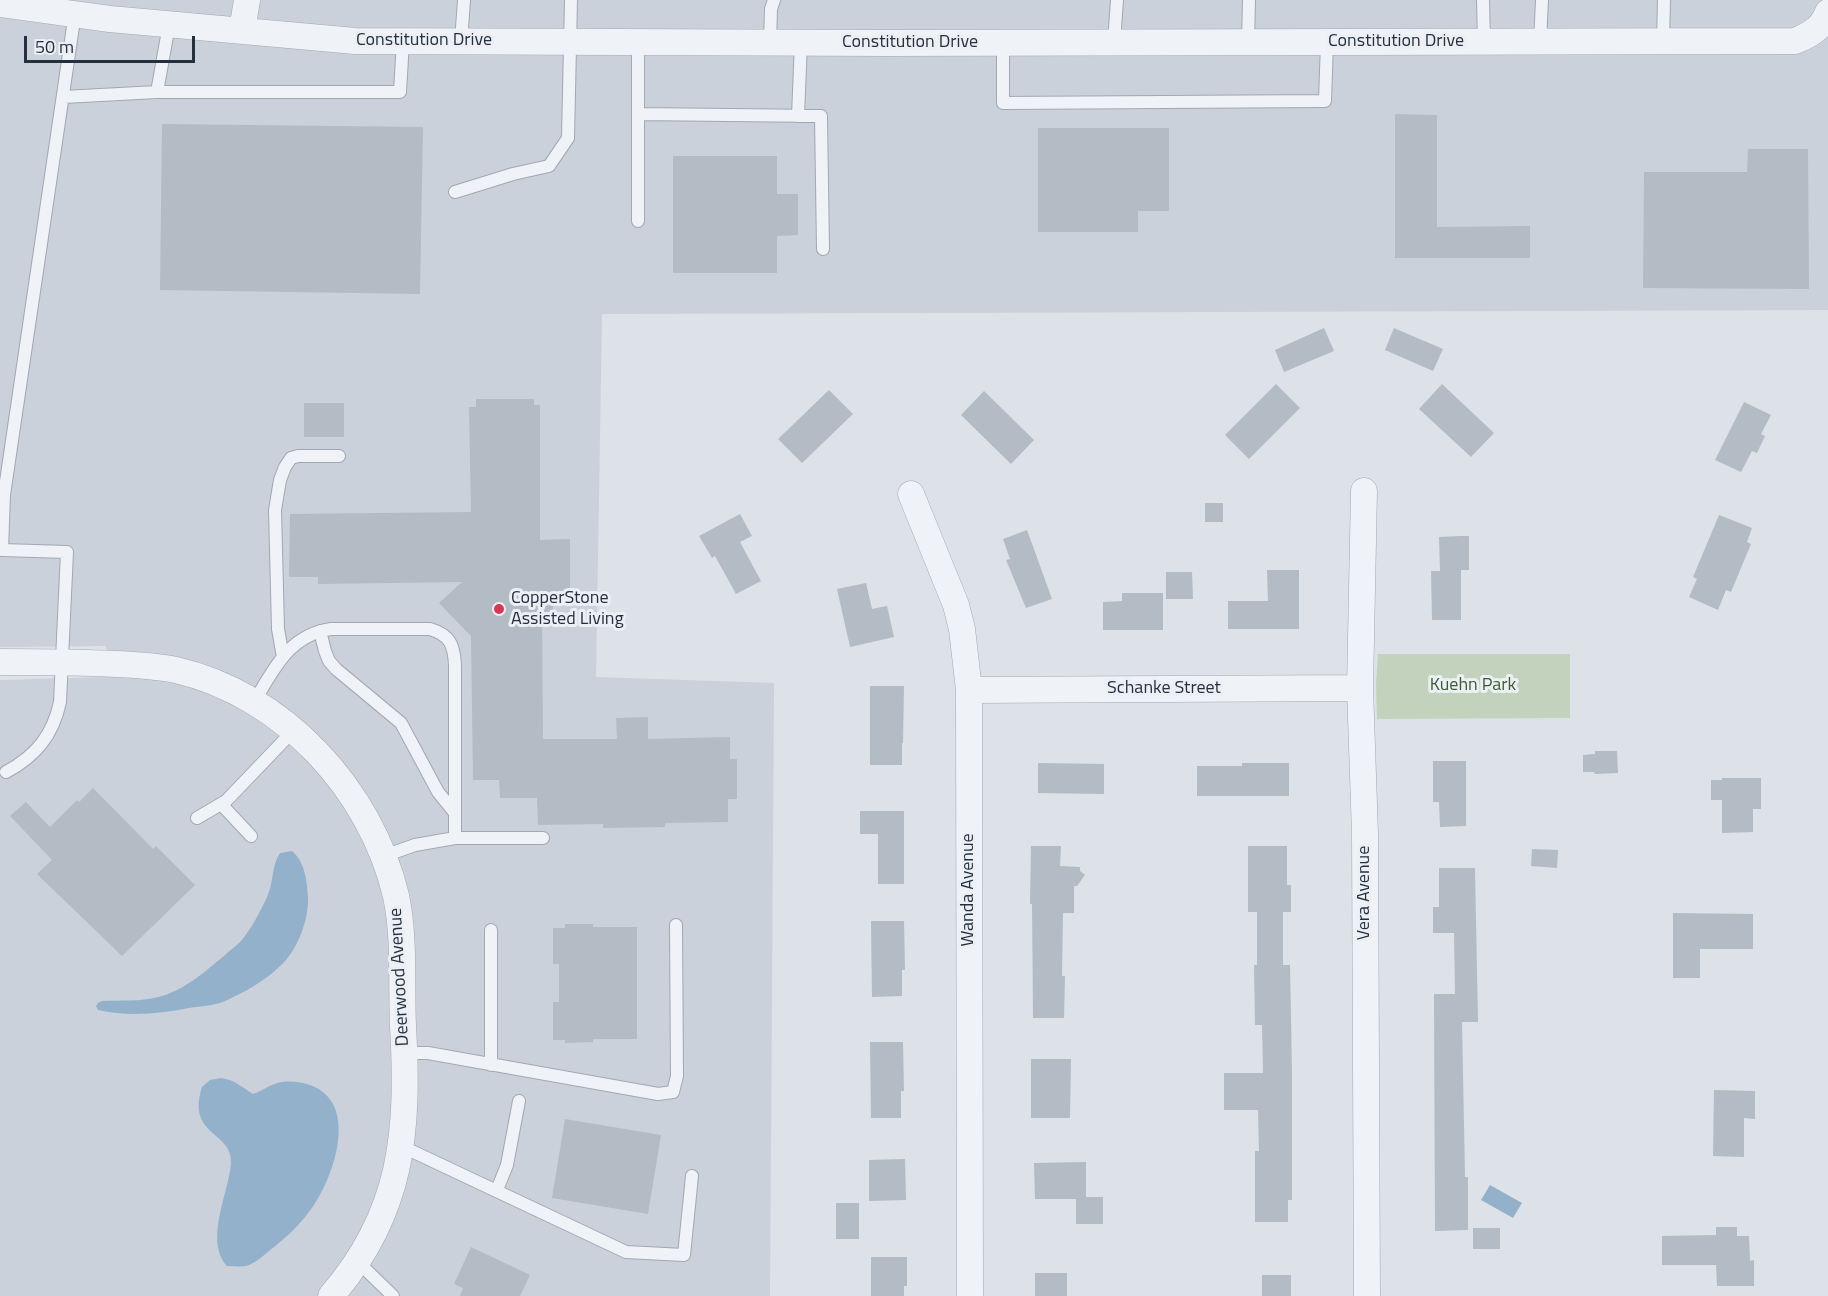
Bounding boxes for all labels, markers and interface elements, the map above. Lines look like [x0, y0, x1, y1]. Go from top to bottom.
scale bar [27, 24, 198, 62]
street label: Constitution Drive [356, 30, 492, 52]
street label: Constitution Drive [1328, 31, 1464, 53]
street label: Constitution Drive [842, 32, 978, 54]
text: 50 m [35, 33, 74, 60]
place label: CopperStone Assisted Living [511, 588, 624, 630]
marker: CopperStone Assisted Living [492, 602, 506, 616]
park label: Kuehn Park [1430, 675, 1516, 697]
street label: Schanke Street [1107, 678, 1221, 700]
street label: Wanda Avenue [958, 833, 980, 947]
street label: Vera Avenue [1354, 846, 1376, 940]
street label: Deerwood Avenue [386, 907, 414, 1047]

